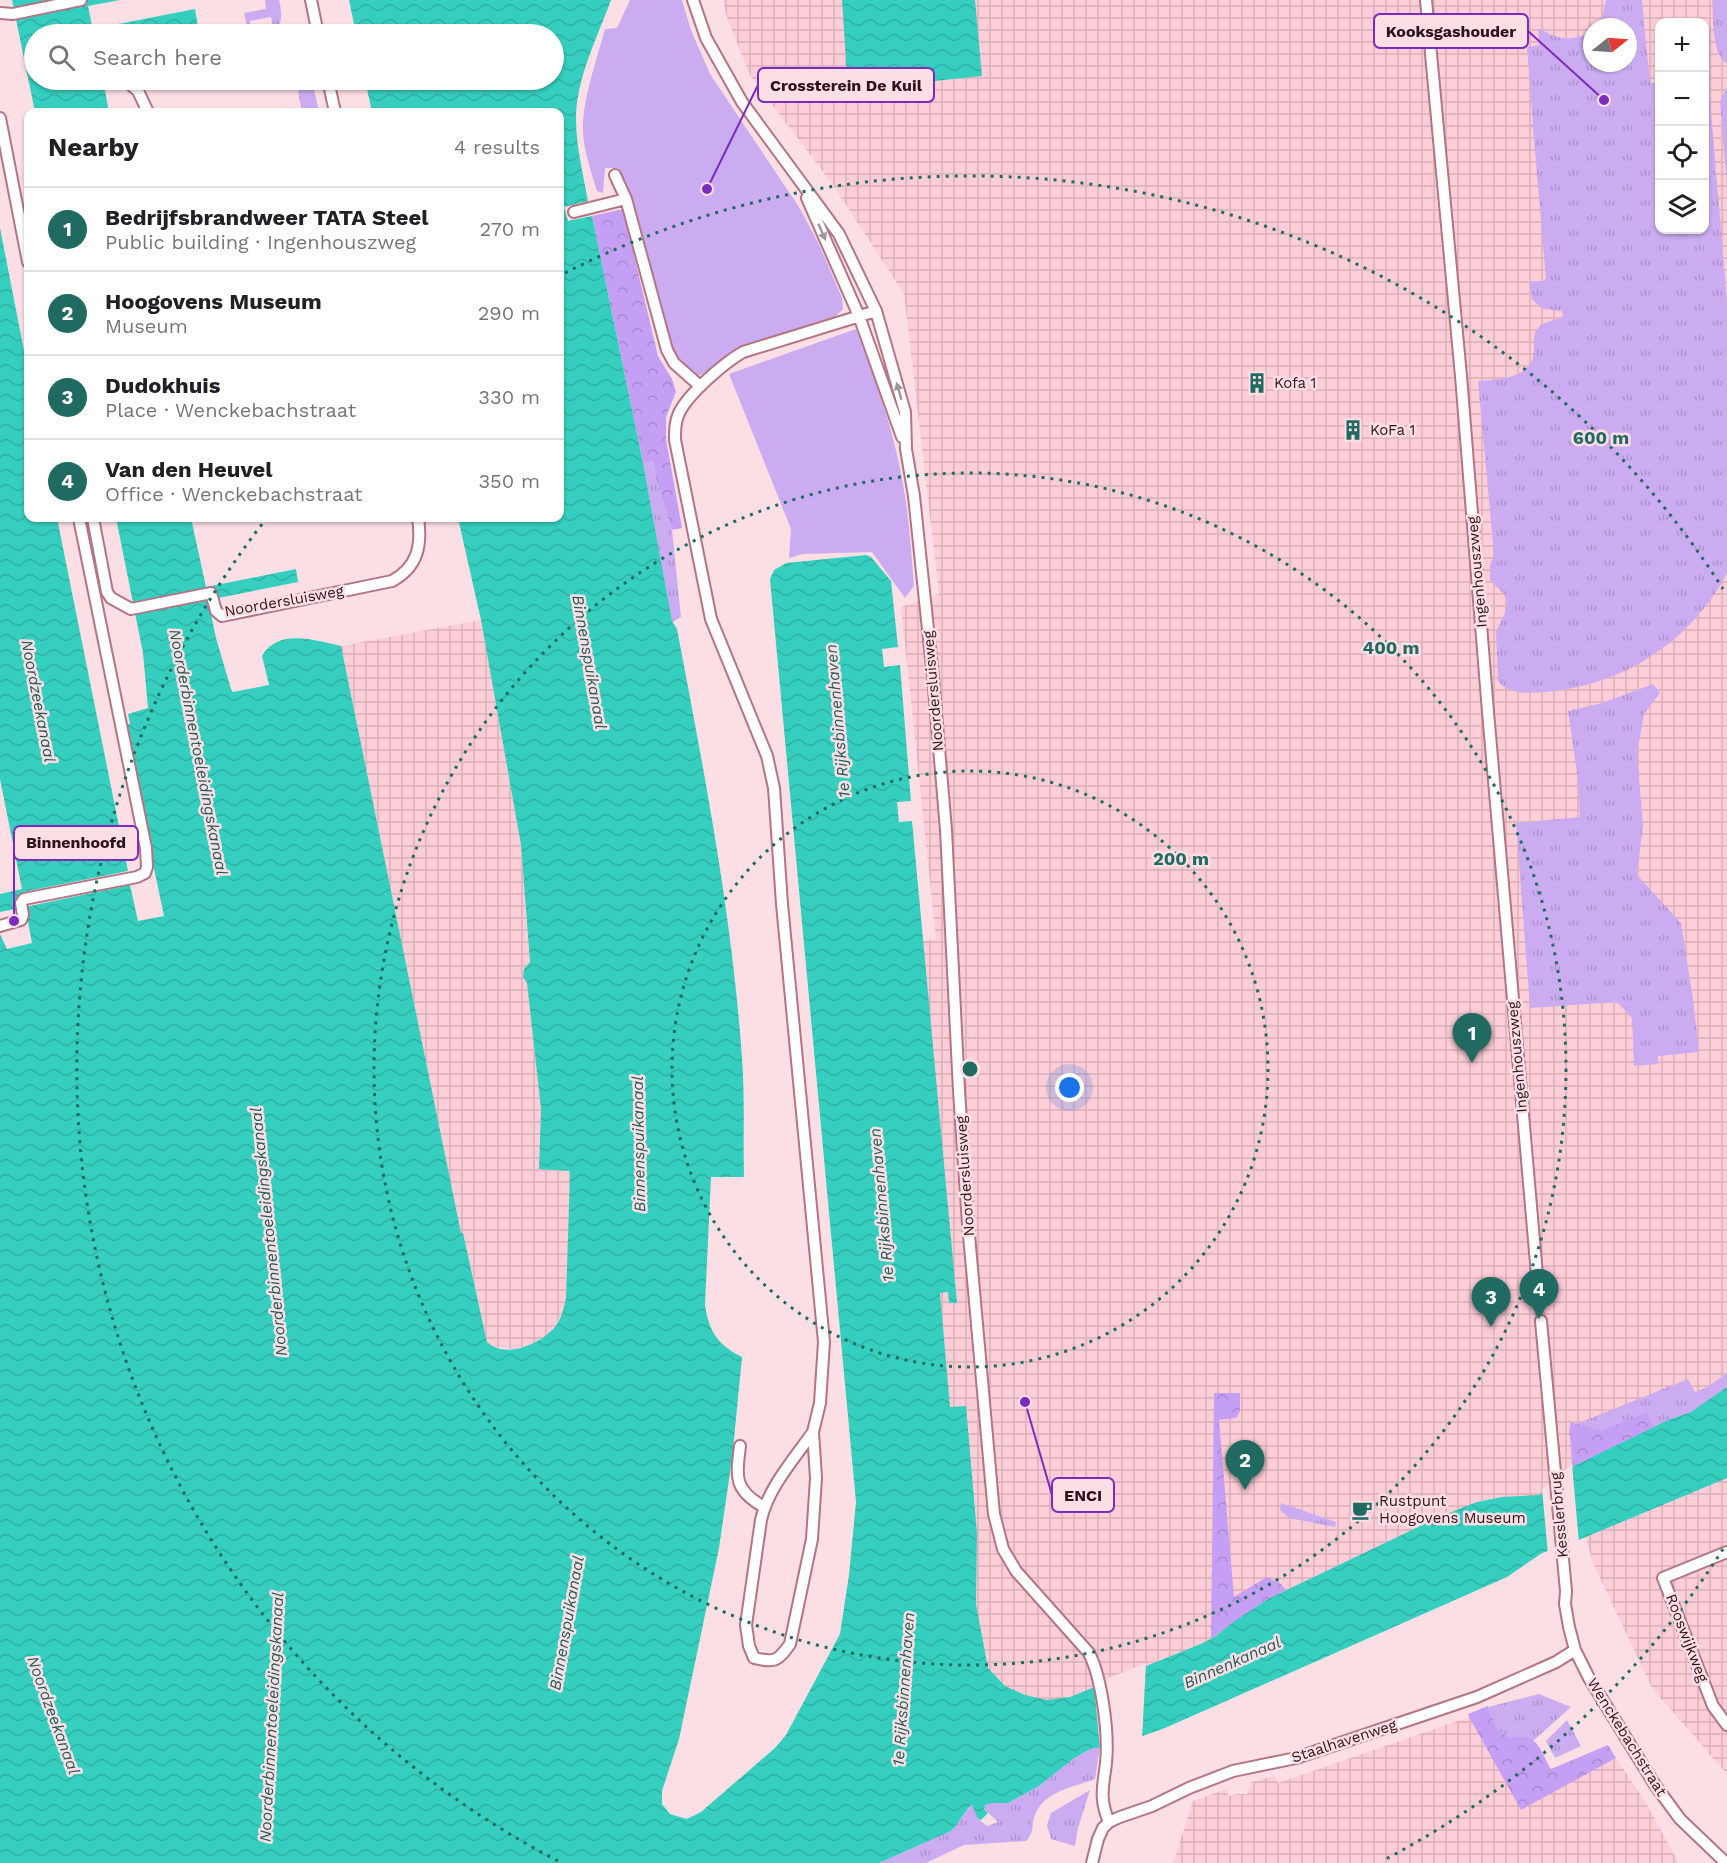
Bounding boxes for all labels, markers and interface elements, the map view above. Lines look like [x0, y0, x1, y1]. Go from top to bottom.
callout: Kooksgashouder [1374, 14, 1528, 48]
north arrow [1583, 18, 1637, 72]
map controls [1655, 18, 1709, 234]
button: + [1655, 18, 1709, 72]
text: Kooksgashouder [1386, 22, 1516, 41]
search box [24, 24, 564, 90]
icon: search [45, 41, 78, 74]
text: Search here [93, 45, 222, 70]
callout: Crossterein De Kuil [758, 68, 934, 102]
button: − [1655, 72, 1709, 126]
text: Crossterein De Kuil [770, 76, 923, 95]
button: locate [1655, 126, 1709, 180]
text: Nearby [48, 132, 139, 162]
text: 4 results [454, 135, 540, 159]
button: layers [1655, 180, 1709, 234]
text: Bedrijfsbrandweer TATA Steel [105, 205, 428, 230]
text: 1 [63, 217, 72, 241]
text: 270 m [480, 217, 540, 241]
one-way arrow [817, 224, 827, 242]
text: Public building · Ingenhouszweg [105, 230, 416, 254]
text: Hoogovens Museum [105, 289, 322, 314]
text: 2 [62, 301, 73, 325]
text: 290 m [478, 301, 540, 325]
text: Museum [105, 314, 188, 338]
building icon: Kofa 1 [1245, 371, 1269, 395]
text: Dudokhuis [105, 373, 220, 398]
place label: Kofa 1 [1274, 374, 1316, 392]
one-way arrow [894, 382, 903, 400]
text: 3 [62, 385, 73, 409]
text: 330 m [478, 385, 540, 409]
text: Place · Wenckebachstraat [105, 398, 356, 422]
building icon: KoFa 1 [1341, 418, 1365, 442]
place label: KoFa 1 [1370, 421, 1415, 439]
text: 600 m [1573, 427, 1629, 448]
text: Van den Heuvel [105, 457, 273, 482]
text: 4 [61, 469, 74, 493]
text: 350 m [478, 469, 540, 493]
text: Office · Wenckebachstraat [105, 482, 362, 506]
street label: Ingenhouszweg [1463, 515, 1491, 629]
street label: Noordersluisweg [223, 582, 345, 620]
water label: Binnenspuikanaal [568, 593, 611, 731]
water label: Noorderbinnentoeleidingskanaal [165, 627, 232, 877]
street label: Noordersluisweg [919, 630, 947, 752]
text: 400 m [1363, 637, 1419, 658]
water label: Noordzeekanaal [17, 638, 60, 764]
water label: 1e Rijksbinnenhaven [821, 643, 854, 798]
callout: Binnenhoofd [14, 826, 138, 860]
text: Binnenhoofd [26, 833, 126, 852]
text: 200 m [1153, 848, 1209, 869]
street label: Ingenhouszweg [1503, 1000, 1531, 1114]
pin: 1 [1452, 1014, 1492, 1063]
centre of rings [960, 1059, 980, 1079]
your location [1055, 1073, 1084, 1102]
water label: Binnenspuikanaal [628, 1076, 649, 1212]
water label: Noorderbinnentoeleidingskanaal [246, 1106, 291, 1357]
street label: Noordersluisweg [952, 1115, 978, 1237]
water label: 1e Rijksbinnenhaven [865, 1127, 898, 1282]
pin: 4 [1520, 1270, 1558, 1319]
pin: 3 [1472, 1278, 1510, 1327]
pin: 2 [1226, 1440, 1264, 1490]
street label: Kesslerbrug [1546, 1471, 1572, 1559]
callout: ENCI [1052, 1478, 1114, 1512]
text: ENCI [1064, 1486, 1102, 1505]
place label: Rustpunt Hoogovens Museum [1379, 1492, 1526, 1527]
cafe icon: Rustpunt Hoogovens Museum [1350, 1498, 1374, 1522]
water label: Binnenspuikanaal [545, 1554, 588, 1692]
water label: Noorderbinnentoeleidingskanaal [255, 1591, 288, 1842]
street label: Rooswijkweg [1662, 1591, 1712, 1685]
water label: 1e Rijksbinnenhaven [889, 1612, 918, 1766]
water label: Binnenkanaal [1181, 1632, 1284, 1692]
water label: Noordzeekanaal [23, 1653, 84, 1777]
street label: Wenckebachstraat [1583, 1675, 1671, 1800]
street label: Staalhavenweg [1289, 1716, 1399, 1766]

